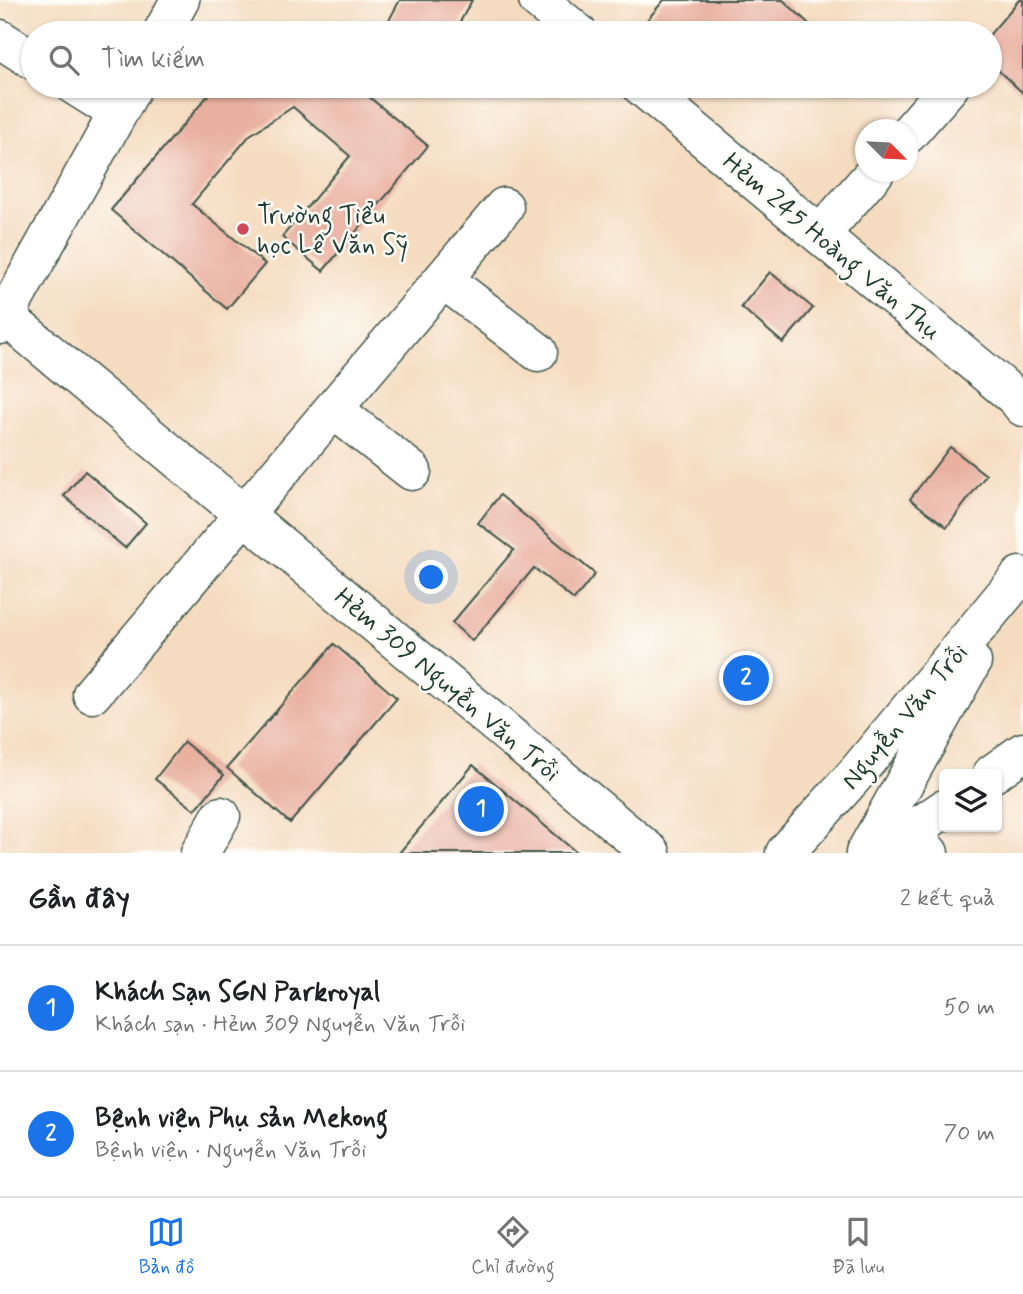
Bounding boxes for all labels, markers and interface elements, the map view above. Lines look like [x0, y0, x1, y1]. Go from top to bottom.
search box [21, 21, 1002, 98]
icon: search [45, 41, 83, 79]
text: Tìm kiếm [101, 43, 205, 77]
north arrow [855, 119, 918, 182]
street label: Hẻm 245 Hoàng Văn Thụ [713, 146, 949, 352]
place label: Trường Tiểu học Lê Văn Sỹ [257, 199, 408, 263]
marker: Trường Tiểu học Lê Văn Sỹ [235, 221, 251, 237]
your location [414, 560, 448, 594]
street label: Hẻm 309 Nguyễn Văn Trỗi [325, 581, 567, 793]
street label: Nguyễn Văn Trỗi [834, 637, 979, 799]
pin: 2 [723, 652, 769, 704]
map controls [939, 769, 1002, 832]
button: layers [939, 769, 1002, 832]
pin: 1 [458, 783, 504, 835]
text: Gần đây [28, 879, 130, 918]
text: 2 kết quả [900, 884, 995, 914]
text: Khách Sạn SGN Parkroyal [95, 976, 380, 1010]
text: 1 [46, 993, 56, 1023]
text: 50 m [944, 993, 995, 1023]
text: Khách sạn · Hẻm 309 Nguyễn Văn Trỗi [95, 1010, 465, 1040]
text: Bệnh viện Phụ sản Mekong [95, 1102, 388, 1136]
text: 2 [45, 1119, 57, 1149]
text: 70 m [943, 1119, 995, 1149]
text: Bệnh viện · Nguyễn Văn Trỗi [95, 1136, 366, 1166]
tab: Bản đồ [139, 1213, 194, 1280]
tab: Chỉ đường [471, 1213, 555, 1280]
tab: Đã lưu [832, 1213, 884, 1280]

